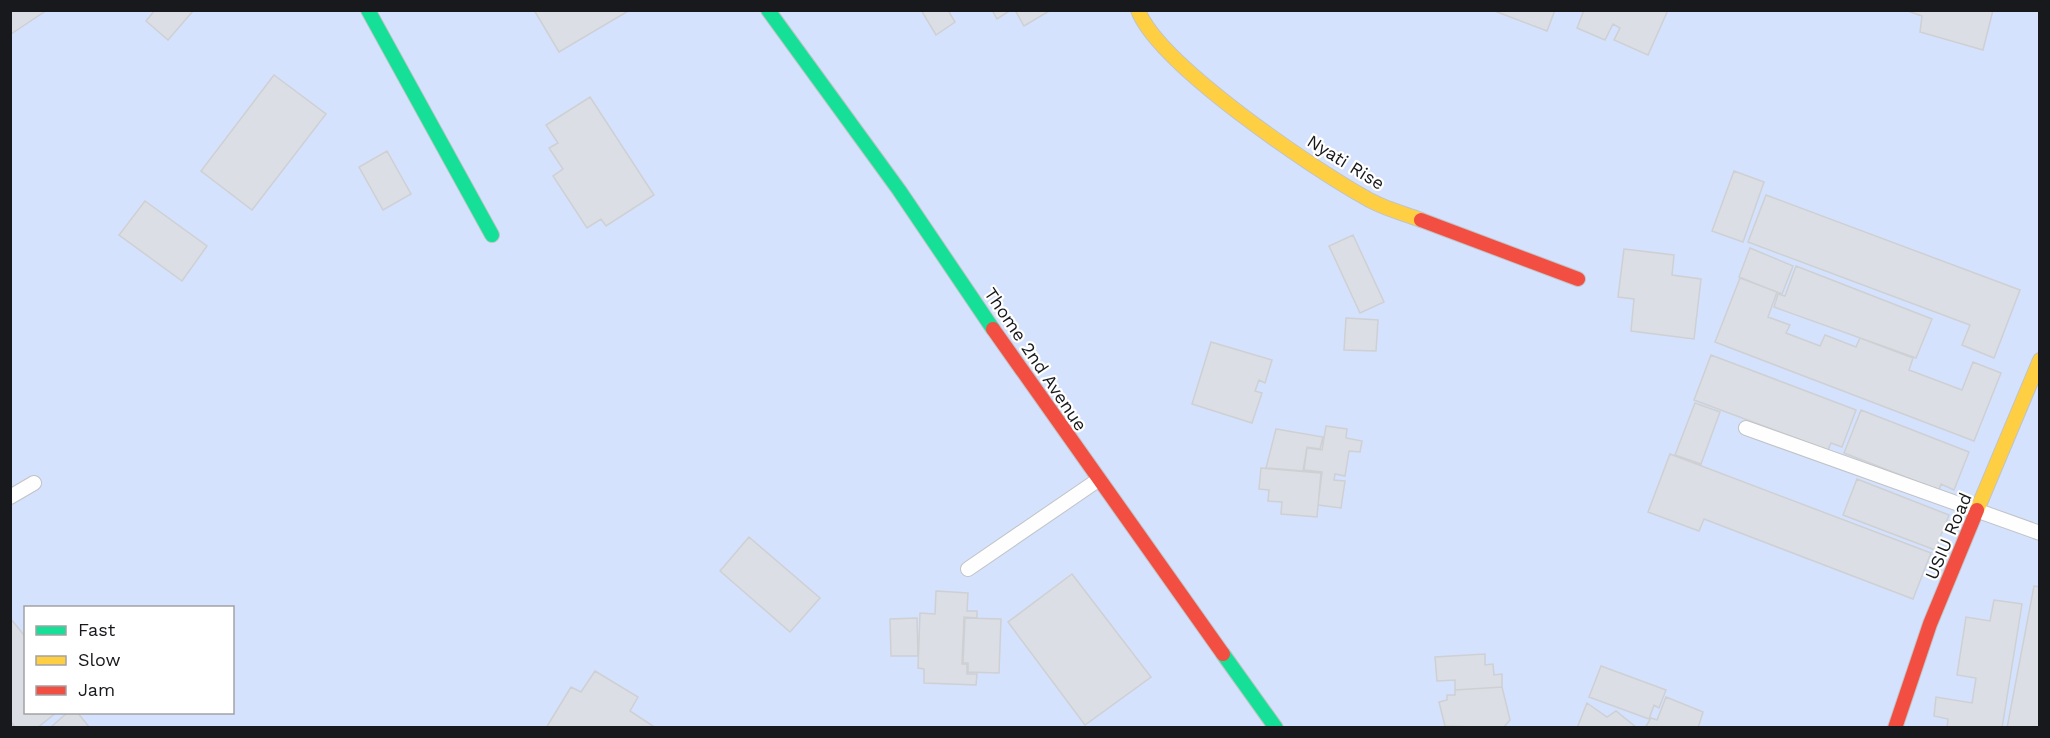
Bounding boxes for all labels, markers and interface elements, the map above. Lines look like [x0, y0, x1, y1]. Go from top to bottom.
street label: Nyati Rise [1303, 130, 1389, 194]
street label: Thome 2nd Avenue [980, 283, 1092, 435]
street label: USIU Road [1920, 489, 1976, 583]
legend [24, 606, 234, 714]
text: Fast [78, 619, 116, 640]
text: Slow [78, 649, 121, 670]
text: Jam [78, 679, 115, 700]

